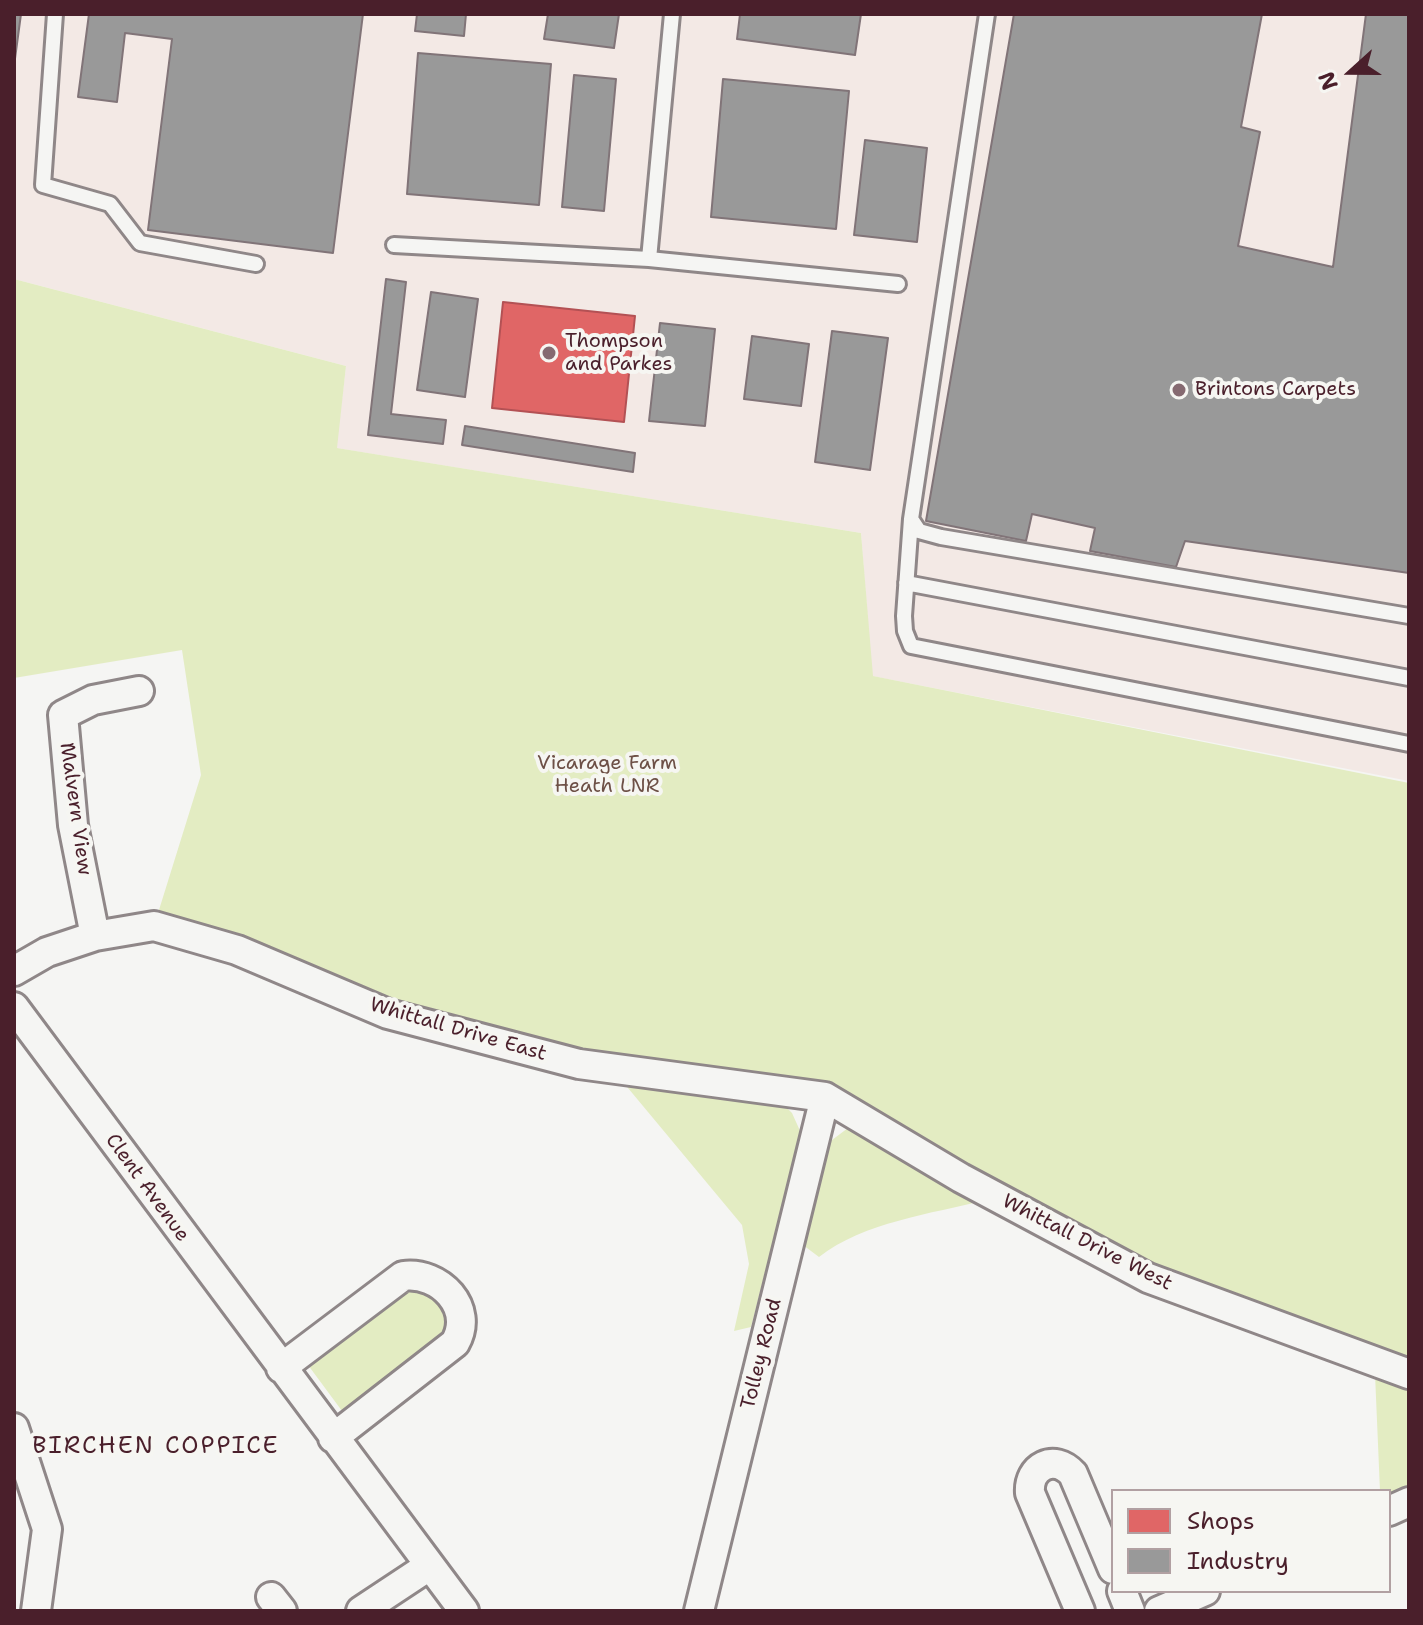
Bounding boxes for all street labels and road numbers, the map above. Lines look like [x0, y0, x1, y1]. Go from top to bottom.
street label: Malvern View [54, 741, 96, 877]
street label: Whittall Drive East [367, 993, 549, 1067]
street label: Clent Avenue [100, 1129, 194, 1247]
street label: Whittall Drive West [998, 1190, 1176, 1296]
street label: Tolley Road [737, 1296, 787, 1412]

